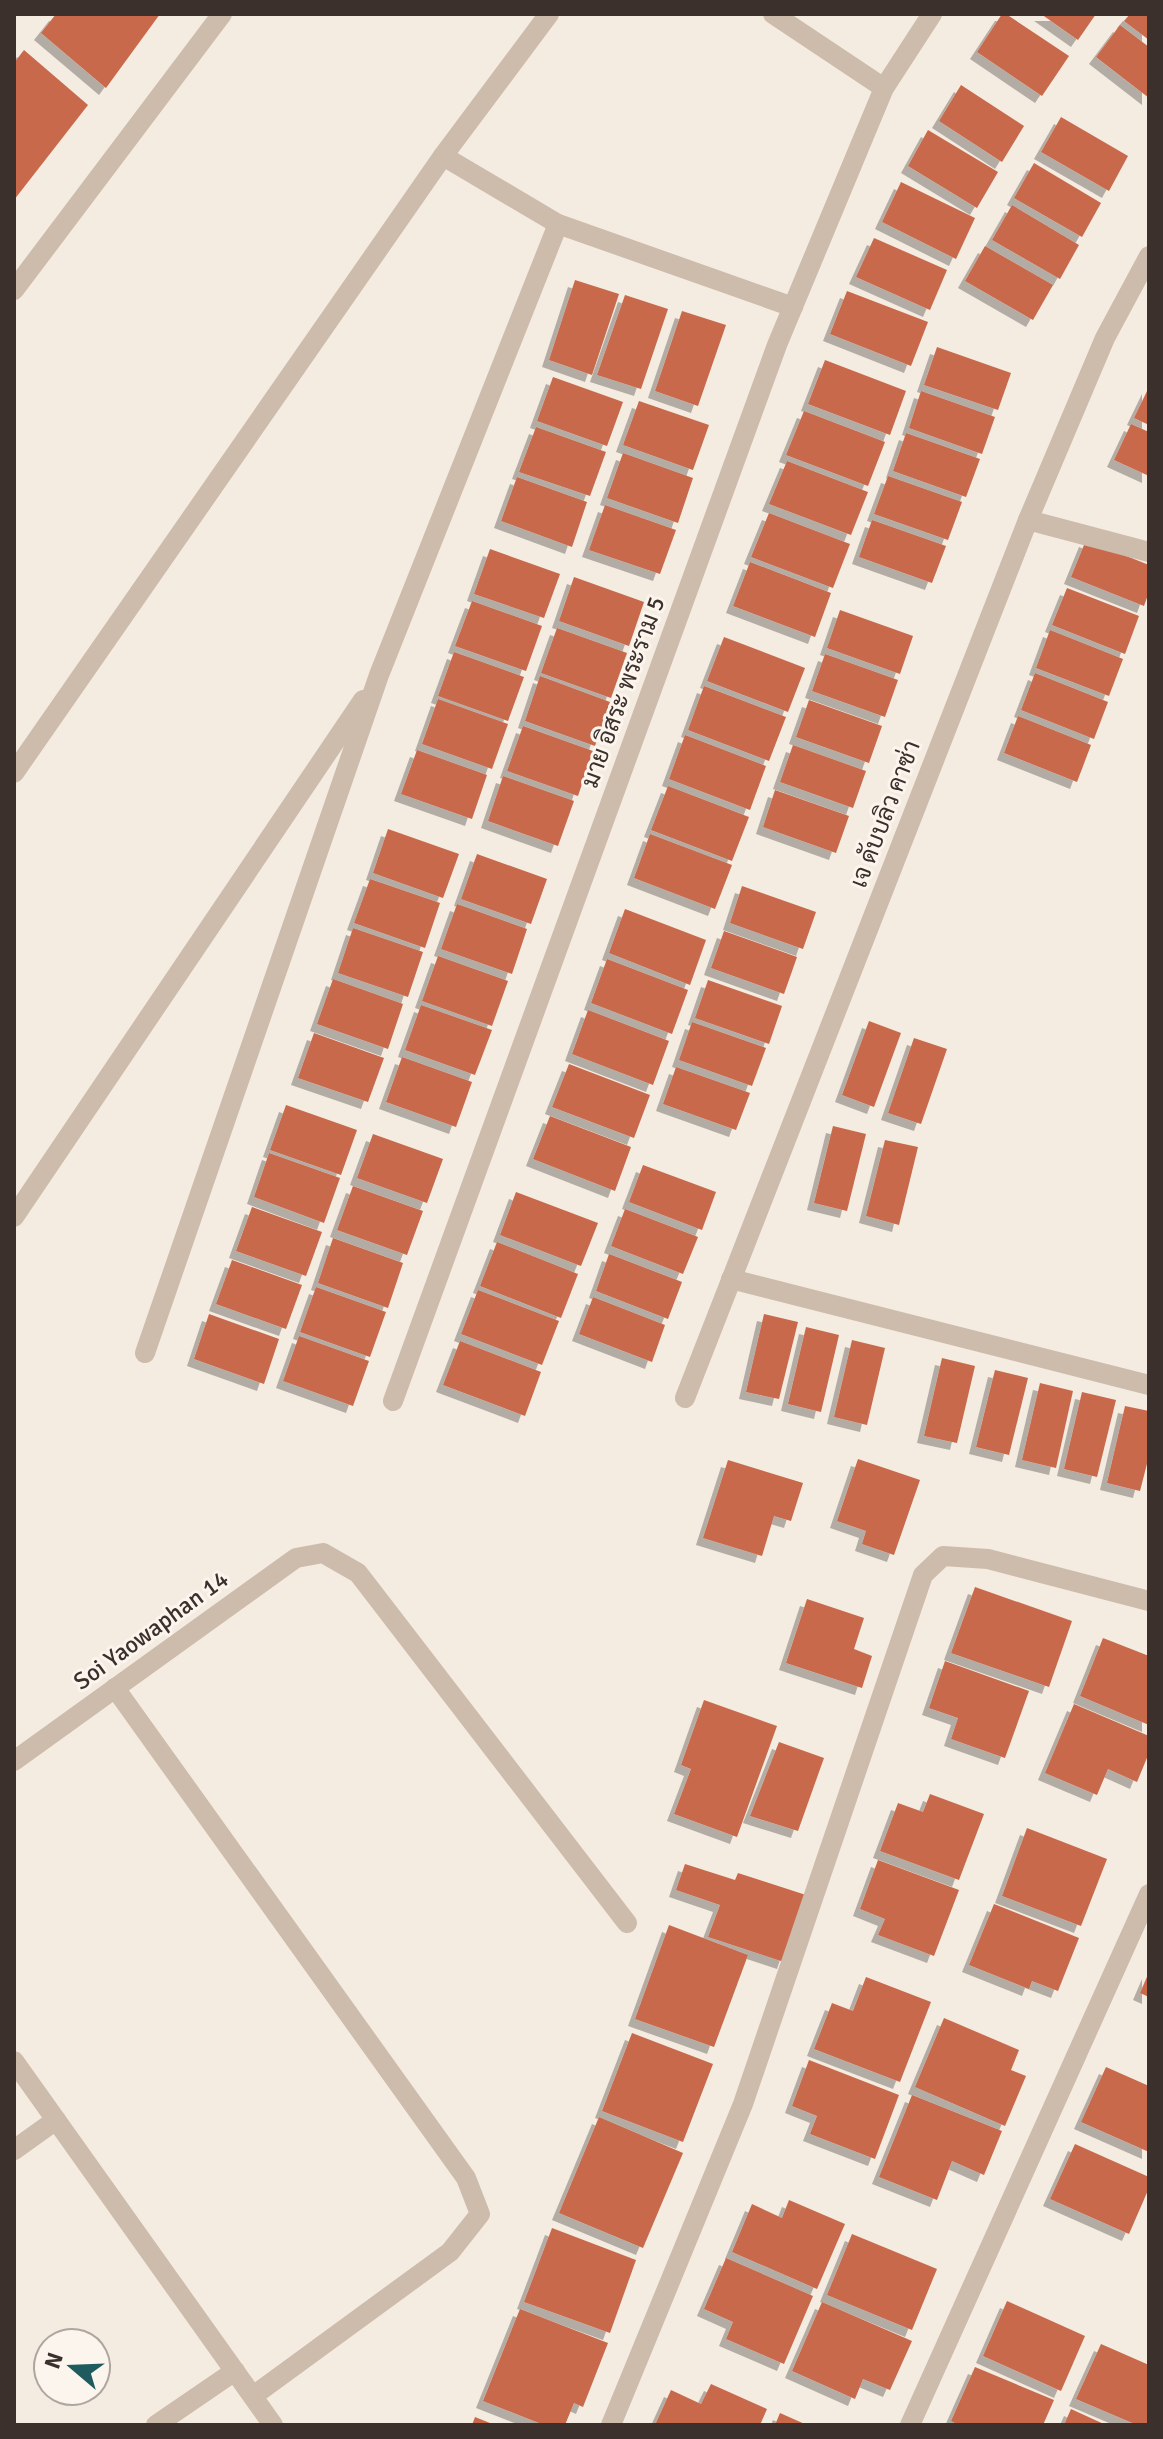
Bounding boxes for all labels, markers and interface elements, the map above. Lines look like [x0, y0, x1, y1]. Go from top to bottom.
street label: มาย อิสระ พระราม 5 [575, 592, 671, 792]
street label: เจ ดับบลิว คาซ่า [843, 736, 927, 892]
street label: Soi Yaowaphan 14 [68, 1564, 234, 1696]
north arrow [32, 2327, 112, 2407]
text: N [38, 2349, 69, 2372]

